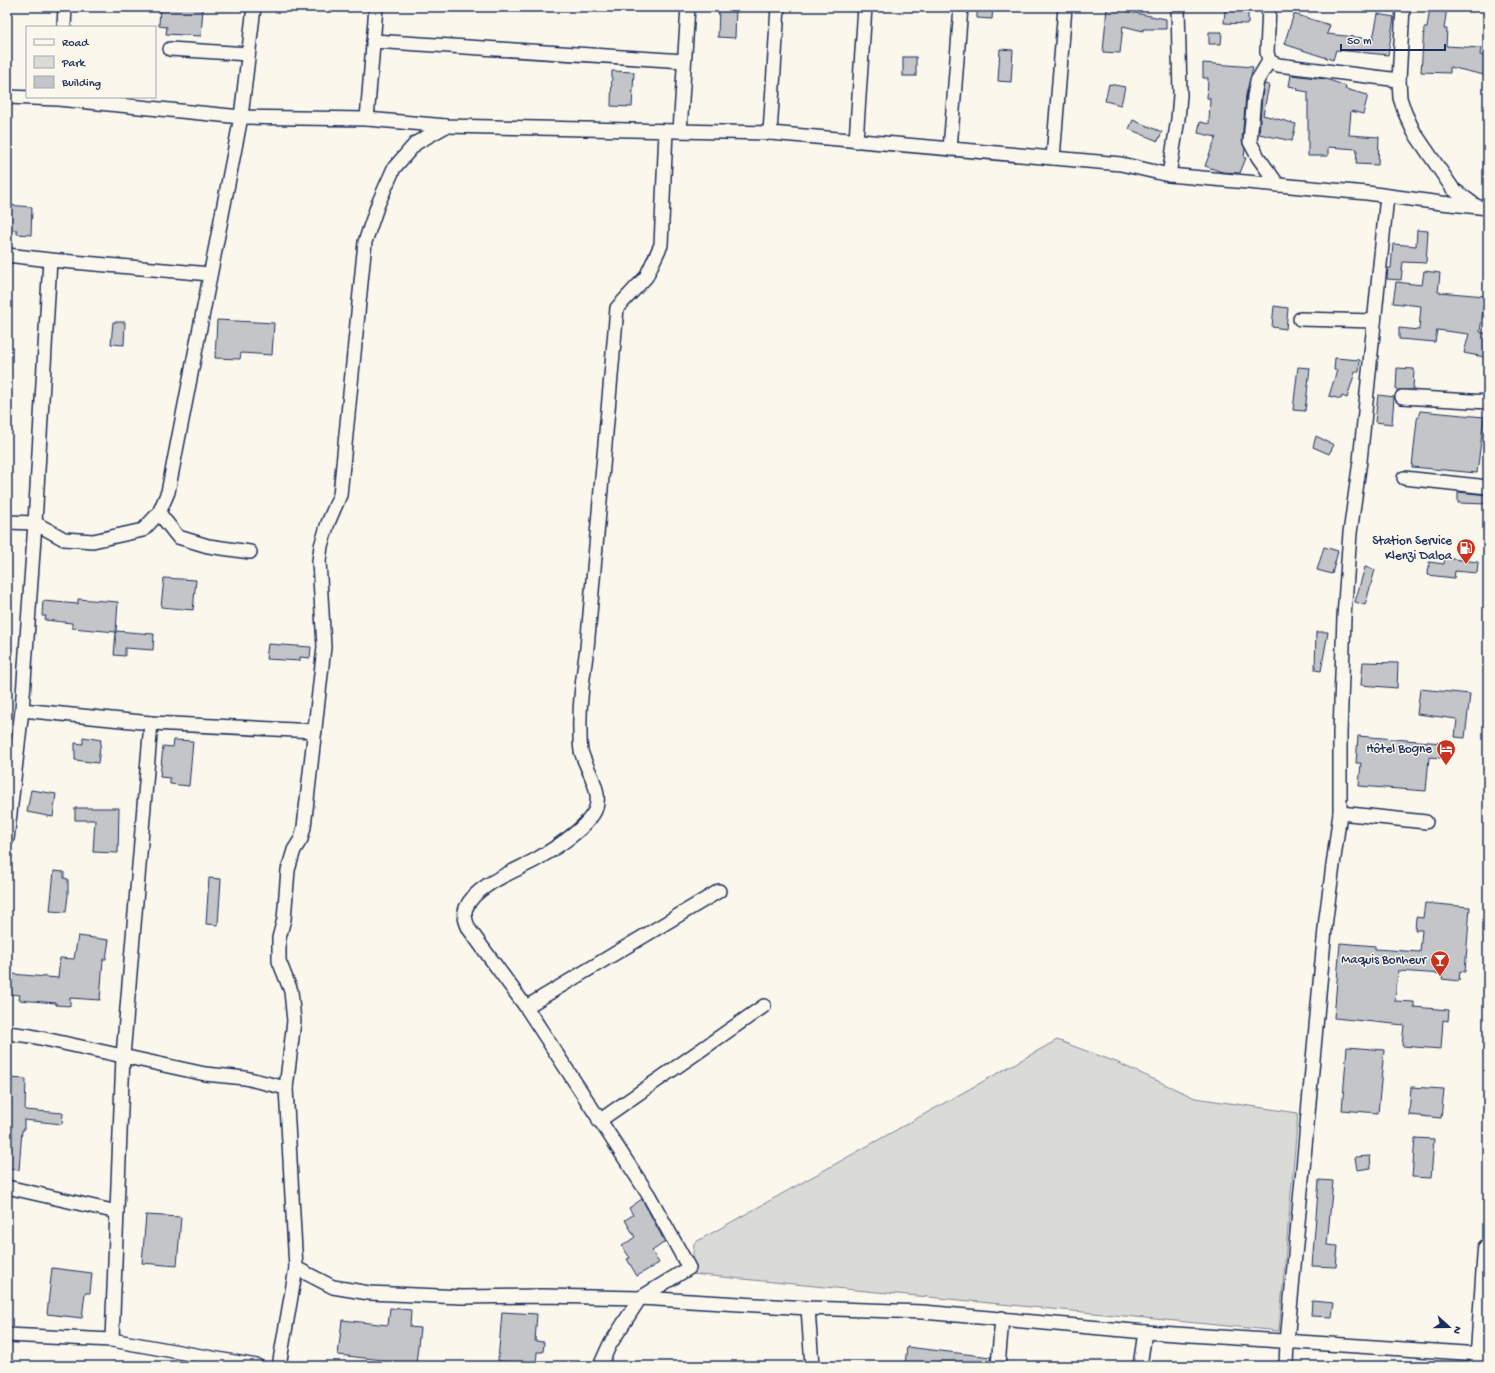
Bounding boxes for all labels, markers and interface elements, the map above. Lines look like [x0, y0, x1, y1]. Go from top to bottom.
legend [26, 26, 156, 98]
scale bar [1341, 26, 1445, 52]
text: 50 m [1347, 35, 1372, 49]
text: Road [62, 37, 89, 51]
text: Park [61, 57, 87, 71]
text: Building [61, 77, 101, 91]
place label: Station Service Klenzi Daloa [1372, 534, 1453, 564]
fuel station icon: Station Service Klenzi Daloa [1455, 537, 1477, 565]
hotel icon: Hôtel Bogne [1435, 738, 1457, 766]
place label: Hôtel Bogne [1366, 742, 1432, 757]
bar icon: Maquis Bonheur [1429, 949, 1451, 977]
place label: Maquis Bonheur [1341, 953, 1427, 968]
north arrow [1429, 1307, 1469, 1347]
text: N [1450, 1324, 1463, 1335]

